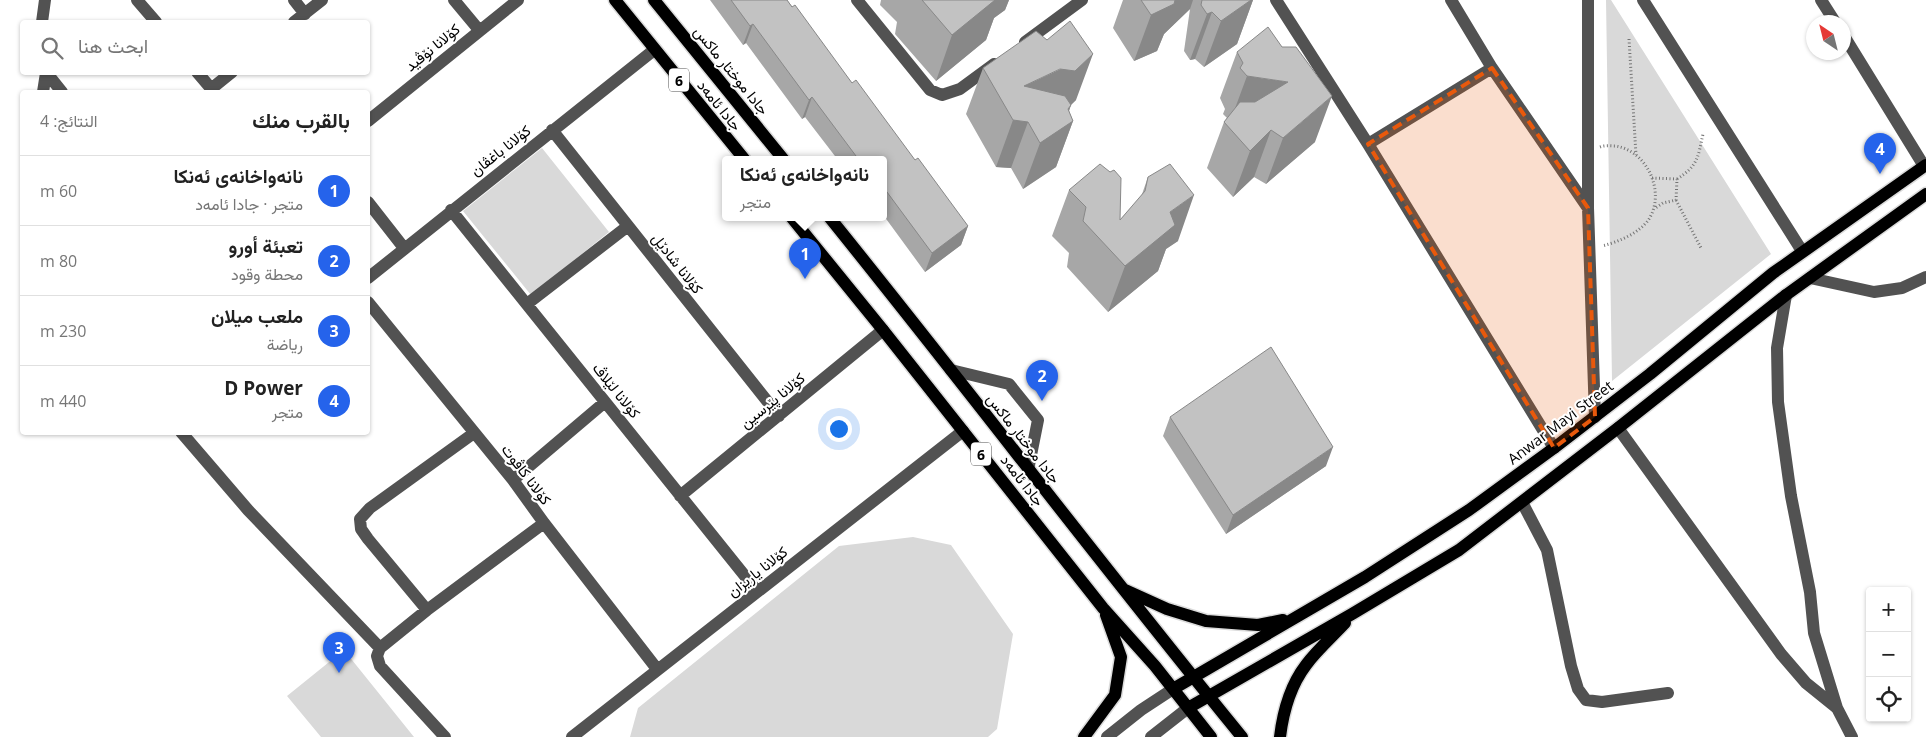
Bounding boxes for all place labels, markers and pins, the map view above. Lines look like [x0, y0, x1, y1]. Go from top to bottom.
pin: 4 [1864, 133, 1896, 174]
pin: 1 [789, 238, 821, 279]
pin: 2 [1026, 360, 1058, 401]
pin: 3 [323, 632, 355, 673]

